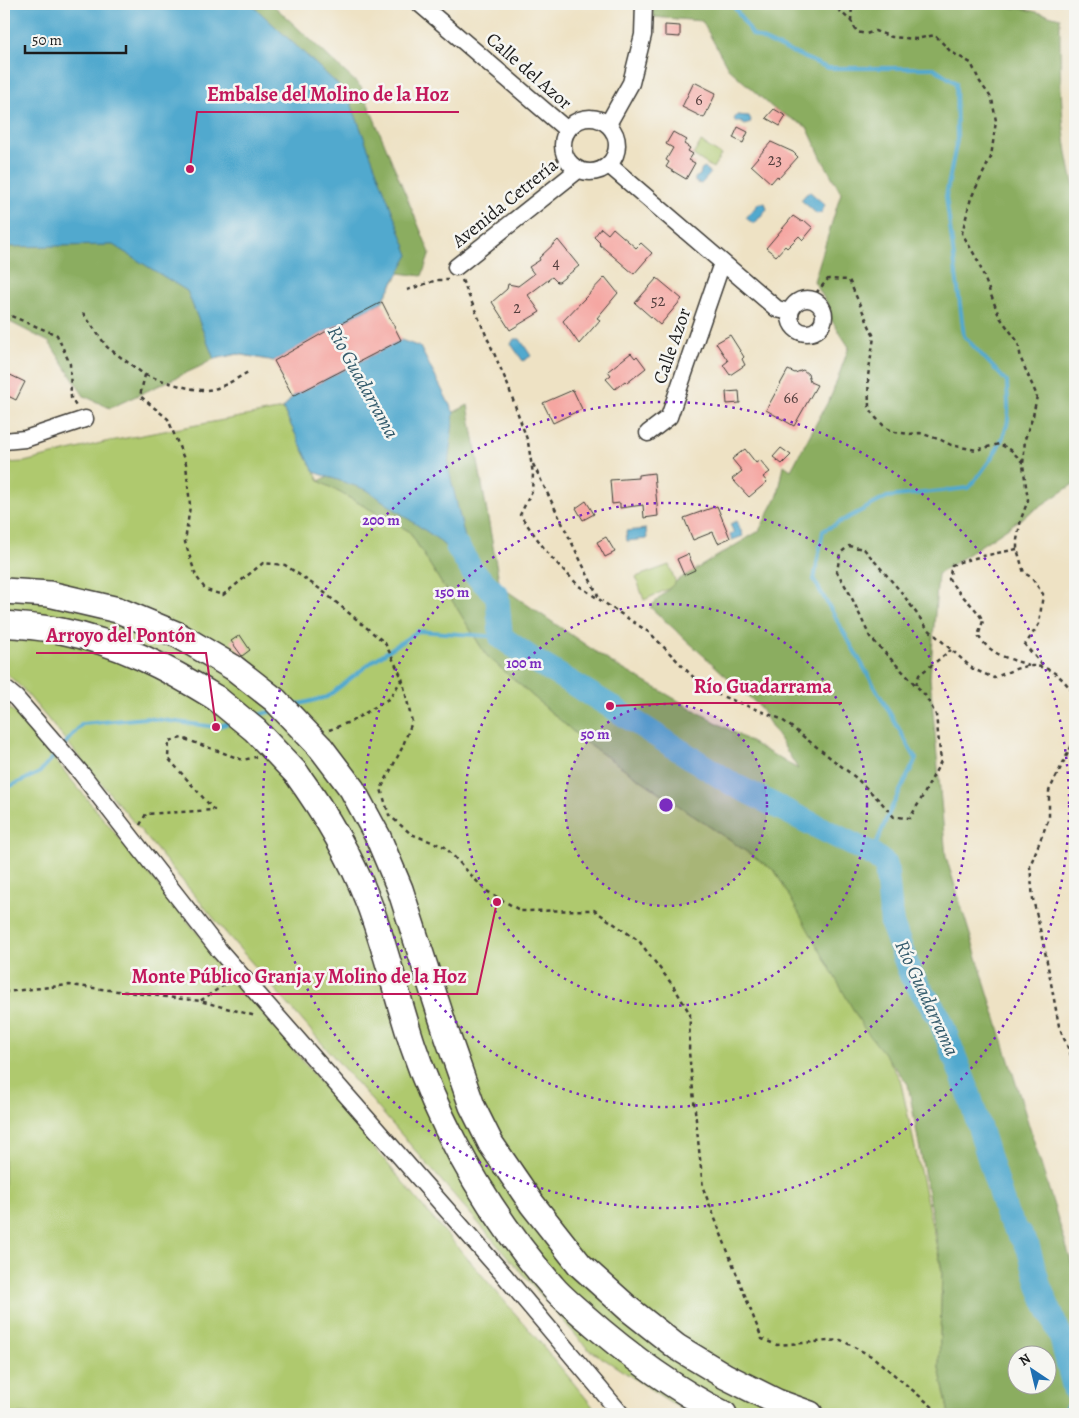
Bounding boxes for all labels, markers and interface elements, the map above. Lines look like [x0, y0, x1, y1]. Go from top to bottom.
scale bar [25, 22, 126, 54]
street label: Calle del Azor [480, 26, 578, 116]
text: 50 m [32, 30, 62, 50]
callout: Embalse del Molino de la Hoz [197, 77, 459, 112]
text: Embalse del Molino de la Hoz [207, 81, 449, 108]
house number: 6 [695, 89, 703, 111]
house number: 23 [768, 149, 782, 171]
street label: Avenida Cetrería [446, 152, 564, 254]
house number: 4 [552, 252, 560, 274]
house number: 52 [651, 290, 666, 312]
house number: 2 [513, 297, 521, 319]
street label: Calle Azor [647, 304, 697, 388]
water label: Río Guadarrama [321, 321, 405, 443]
house number: 66 [784, 387, 798, 409]
text: 200 m [362, 510, 400, 530]
text: 150 m [435, 582, 470, 602]
callout: Arroyo del Pontón [36, 618, 206, 653]
text: Arroyo del Pontón [45, 622, 196, 649]
text: 100 m [506, 653, 542, 673]
callout: Río Guadarrama [684, 668, 842, 703]
text: Río Guadarrama [694, 673, 833, 700]
text: 50 m [580, 724, 610, 744]
centre of rings [657, 796, 675, 814]
water label: Río Guadarrama [888, 936, 966, 1060]
callout: Monte Público Granja y Molino de la Hoz [122, 959, 477, 994]
text: Monte Público Granja y Molino de la Hoz [131, 963, 467, 990]
north arrow [1006, 1346, 1056, 1396]
text: N [1015, 1349, 1034, 1370]

